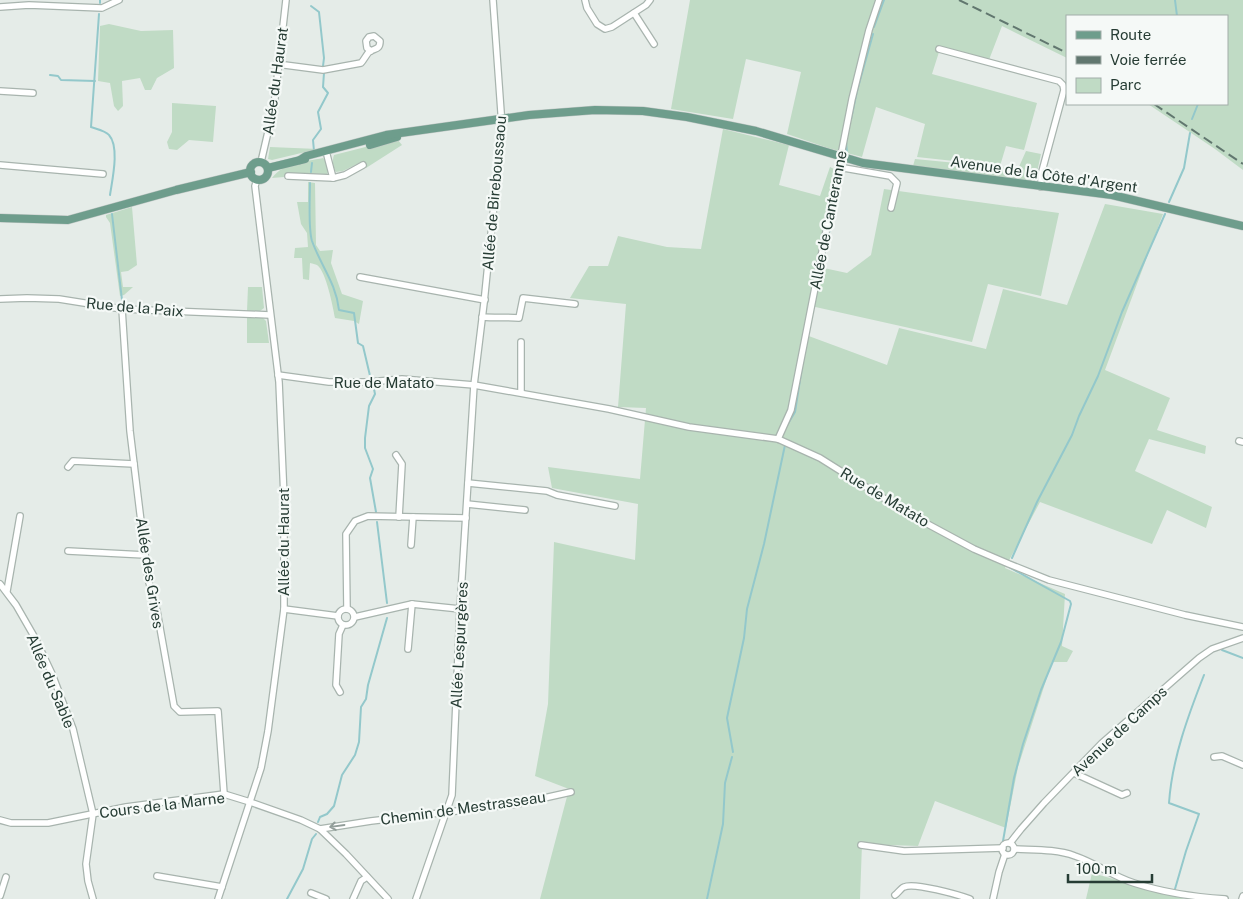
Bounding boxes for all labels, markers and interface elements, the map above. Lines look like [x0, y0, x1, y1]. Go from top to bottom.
legend [1066, 15, 1228, 105]
street label: Allée du Haurat [259, 26, 291, 136]
text: Route [1110, 26, 1151, 43]
text: Voie ferrée [1110, 51, 1187, 68]
text: Parc [1110, 76, 1142, 93]
street label: Allée de Bireboussaou [479, 115, 509, 271]
street label: Allée de Canteranne [806, 149, 850, 291]
street label: Avenue de la Côte d'Argent [949, 152, 1139, 196]
street label: Rue de la Paix [86, 294, 184, 320]
street label: Rue de Matato [334, 374, 434, 391]
street label: Rue de Matato [837, 464, 933, 530]
street label: Allée du Haurat [275, 487, 292, 596]
street label: Allée des Grives [133, 516, 167, 630]
street label: Allée Lespurgères [447, 581, 471, 709]
street label: Allée du Sable [24, 631, 78, 731]
street label: Avenue de Camps [1068, 683, 1170, 779]
street label: Chemin de Mestrasseau [379, 788, 547, 828]
street label: Cours de la Marne [98, 789, 226, 821]
one-way arrow [329, 821, 345, 831]
scale bar [1068, 852, 1152, 884]
text: 100 m [1076, 860, 1117, 877]

